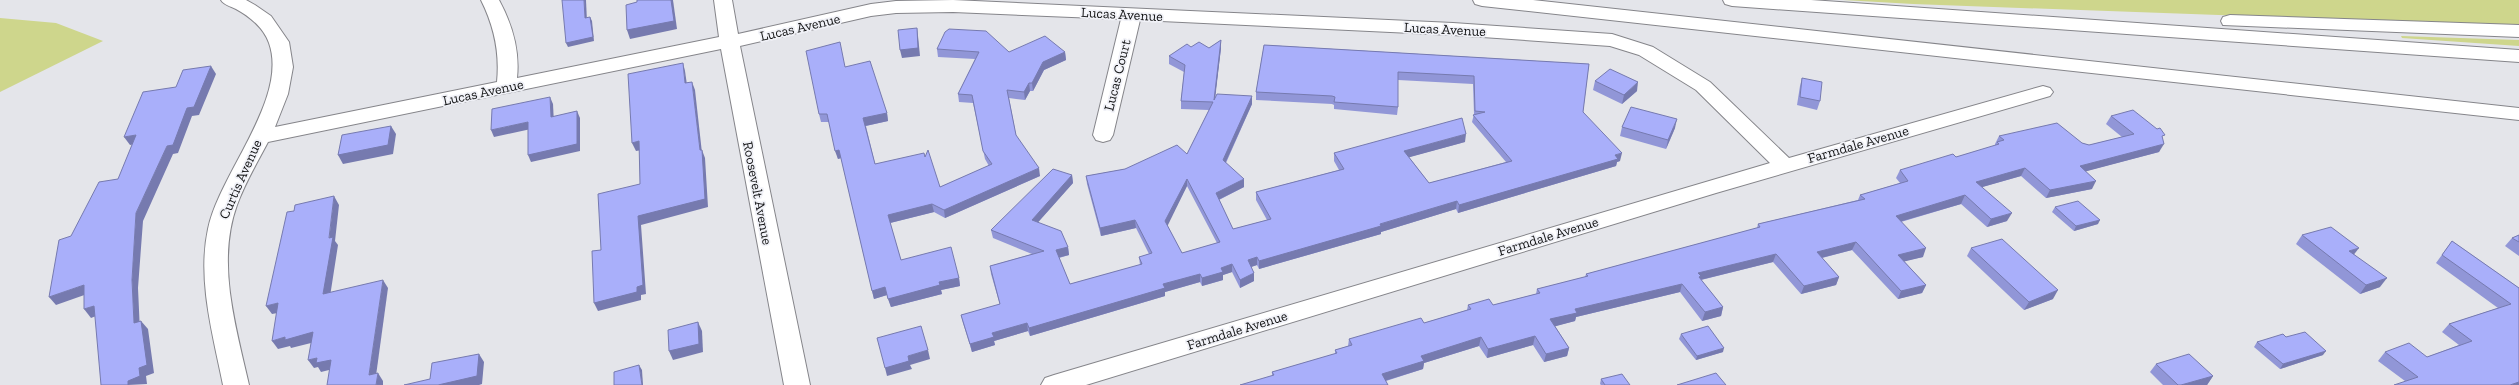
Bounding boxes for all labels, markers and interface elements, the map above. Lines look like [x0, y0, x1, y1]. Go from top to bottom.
street label: Lucas Avenue [1081, 4, 1164, 25]
street label: Lucas Avenue [758, 10, 842, 45]
street label: Lucas Avenue [1404, 19, 1487, 40]
street label: Lucas Court [1100, 37, 1135, 113]
street label: Lucas Avenue [441, 76, 525, 109]
street label: Farmdale Avenue [1806, 122, 1911, 167]
street label: Curtis Avenue [215, 136, 266, 222]
street label: Roosevelt Avenue [739, 140, 776, 247]
street label: Farmdale Avenue [1496, 213, 1601, 260]
street label: Farmdale Avenue [1185, 307, 1290, 354]

